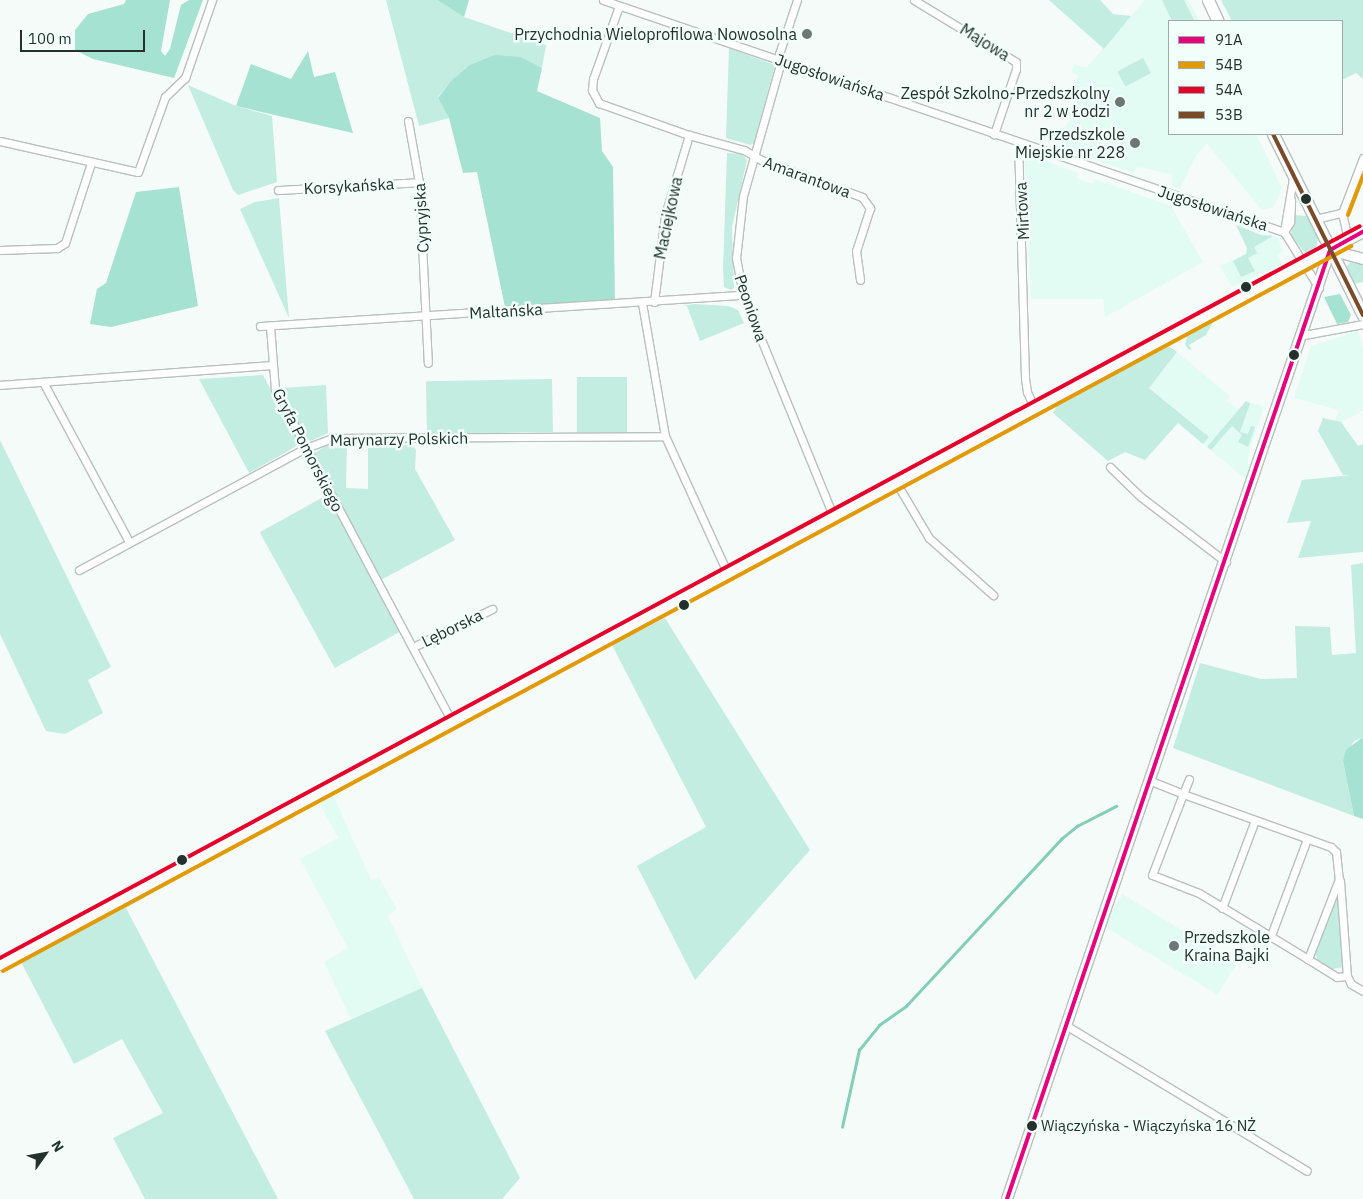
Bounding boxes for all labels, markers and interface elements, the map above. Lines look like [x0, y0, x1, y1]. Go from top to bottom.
street label: Majowa [957, 19, 1013, 65]
scale bar [22, 20, 148, 52]
legend [1168, 20, 1343, 135]
place label: Przychodnia Wieloprofilowa Nowosolna [514, 24, 797, 44]
marker: Przychodnia Wieloprofilowa Nowosolna [801, 28, 813, 40]
text: 100 m [28, 29, 72, 48]
text: 91A [1215, 30, 1243, 49]
street label: Jugosłowiańska [773, 49, 887, 105]
text: 54B [1215, 55, 1243, 74]
text: 54A [1215, 80, 1243, 99]
place label: Zespół Szkolno-Przedszkolny nr 2 w Łodzi [901, 83, 1110, 121]
marker: Zespół Szkolno-Przedszkolny nr 2 w Łodzi [1114, 96, 1126, 108]
text: 53B [1215, 105, 1243, 124]
place label: Przedszkole Miejskie nr 228 [1015, 124, 1125, 162]
marker: Przedszkole Miejskie nr 228 [1129, 137, 1141, 149]
street label: Amarantowa [761, 152, 853, 202]
street label: Korsykańska [303, 174, 395, 198]
street label: Maciejkowa [650, 175, 686, 261]
street label: Jugosłowiańska [1156, 181, 1270, 235]
street label: Mirtowa [1011, 182, 1033, 240]
street label: Cypryjska [410, 183, 432, 253]
unlabelled marker [1301, 194, 1311, 204]
street label: Peoniowa [731, 272, 771, 344]
unlabelled marker [1241, 282, 1251, 292]
street label: Maltańska [469, 299, 543, 323]
unlabelled marker [1289, 350, 1299, 360]
street label: Gryfa Pomorskiego [269, 385, 347, 515]
street label: Marynarzy Polskich [330, 428, 468, 450]
unlabelled marker [679, 600, 689, 610]
street label: Lęborska [418, 605, 486, 651]
unlabelled marker [177, 855, 187, 865]
place label: Przedszkole Kraina Bajki [1184, 927, 1270, 965]
marker: Przedszkole Kraina Bajki [1168, 940, 1180, 952]
place label: Wiączyńska - Wiączyńska 16 NŻ [1041, 1117, 1256, 1135]
marker: Wiączyńska - Wiączyńska 16 NŻ [1027, 1121, 1037, 1131]
north arrow [20, 1129, 70, 1179]
text: N [47, 1137, 68, 1155]

